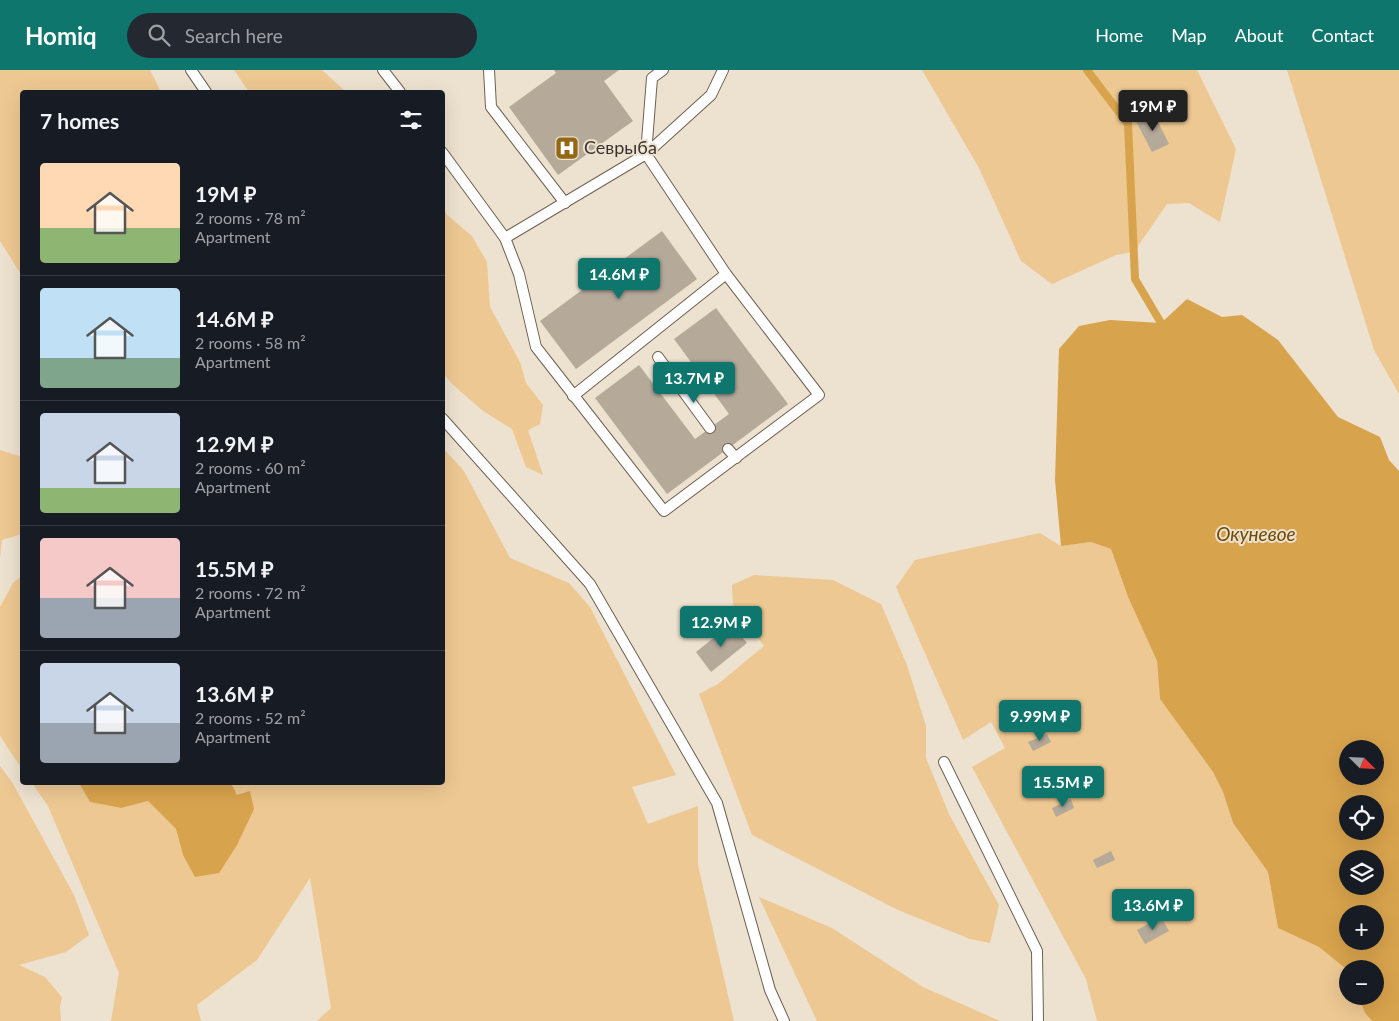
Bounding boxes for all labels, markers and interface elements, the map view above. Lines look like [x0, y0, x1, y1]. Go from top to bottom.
search box [127, 13, 477, 58]
text: Homiq [25, 21, 97, 50]
icon: search [145, 21, 173, 49]
text: Search here [185, 24, 283, 47]
text: Home [1095, 24, 1143, 46]
text: Map [1171, 24, 1207, 46]
text: About [1235, 24, 1284, 46]
text: Contact [1312, 24, 1374, 46]
pin: 19M ₽ [1118, 90, 1188, 132]
text: 19M ₽ [1130, 96, 1176, 115]
icon: filters [397, 106, 425, 134]
text: 7 homes [40, 108, 119, 133]
hospital icon: Севрыба [554, 135, 580, 161]
place label: Севрыба [584, 136, 657, 158]
text: 19M ₽ [195, 181, 257, 206]
icon: home [80, 183, 140, 243]
text: 2 rooms · 78 m² [195, 208, 306, 227]
text: Apartment [195, 227, 270, 246]
pin: 14.6M ₽ [573, 258, 665, 300]
text: 14.6M ₽ [589, 264, 649, 283]
text: 14.6M ₽ [195, 306, 274, 331]
icon: home [80, 308, 140, 368]
text: 2 rooms · 58 m² [195, 333, 306, 352]
text: Apartment [195, 352, 270, 371]
pin: 13.7M ₽ [648, 362, 740, 404]
text: 13.7M ₽ [664, 368, 724, 387]
text: 12.9M ₽ [195, 431, 274, 456]
icon: home [80, 433, 140, 493]
text: 2 rooms · 60 m² [195, 458, 306, 477]
text: Apartment [195, 477, 270, 496]
water label: Окуневое [1216, 522, 1296, 545]
text: 15.5M ₽ [195, 556, 274, 581]
icon: home [80, 558, 140, 618]
text: 2 rooms · 72 m² [195, 583, 306, 602]
text: Apartment [195, 602, 270, 621]
pin: 12.9M ₽ [675, 606, 767, 648]
text: 12.9M ₽ [691, 612, 751, 631]
text: 13.6M ₽ [195, 681, 274, 706]
icon: home [80, 683, 140, 743]
pin: 9.99M ₽ [994, 700, 1086, 742]
text: 9.99M ₽ [1010, 706, 1070, 725]
text: 2 rooms · 52 m² [195, 708, 306, 727]
text: Apartment [195, 727, 270, 746]
north arrow [1339, 740, 1384, 785]
map controls [1339, 740, 1384, 1005]
pin: 15.5M ₽ [1017, 766, 1109, 808]
text: 15.5M ₽ [1033, 772, 1093, 791]
button: locate [1339, 795, 1384, 840]
button: layers [1339, 850, 1384, 895]
pin: 13.6M ₽ [1107, 888, 1199, 931]
text: 13.6M ₽ [1123, 895, 1183, 914]
button: + [1339, 905, 1384, 950]
button: − [1339, 960, 1384, 1005]

